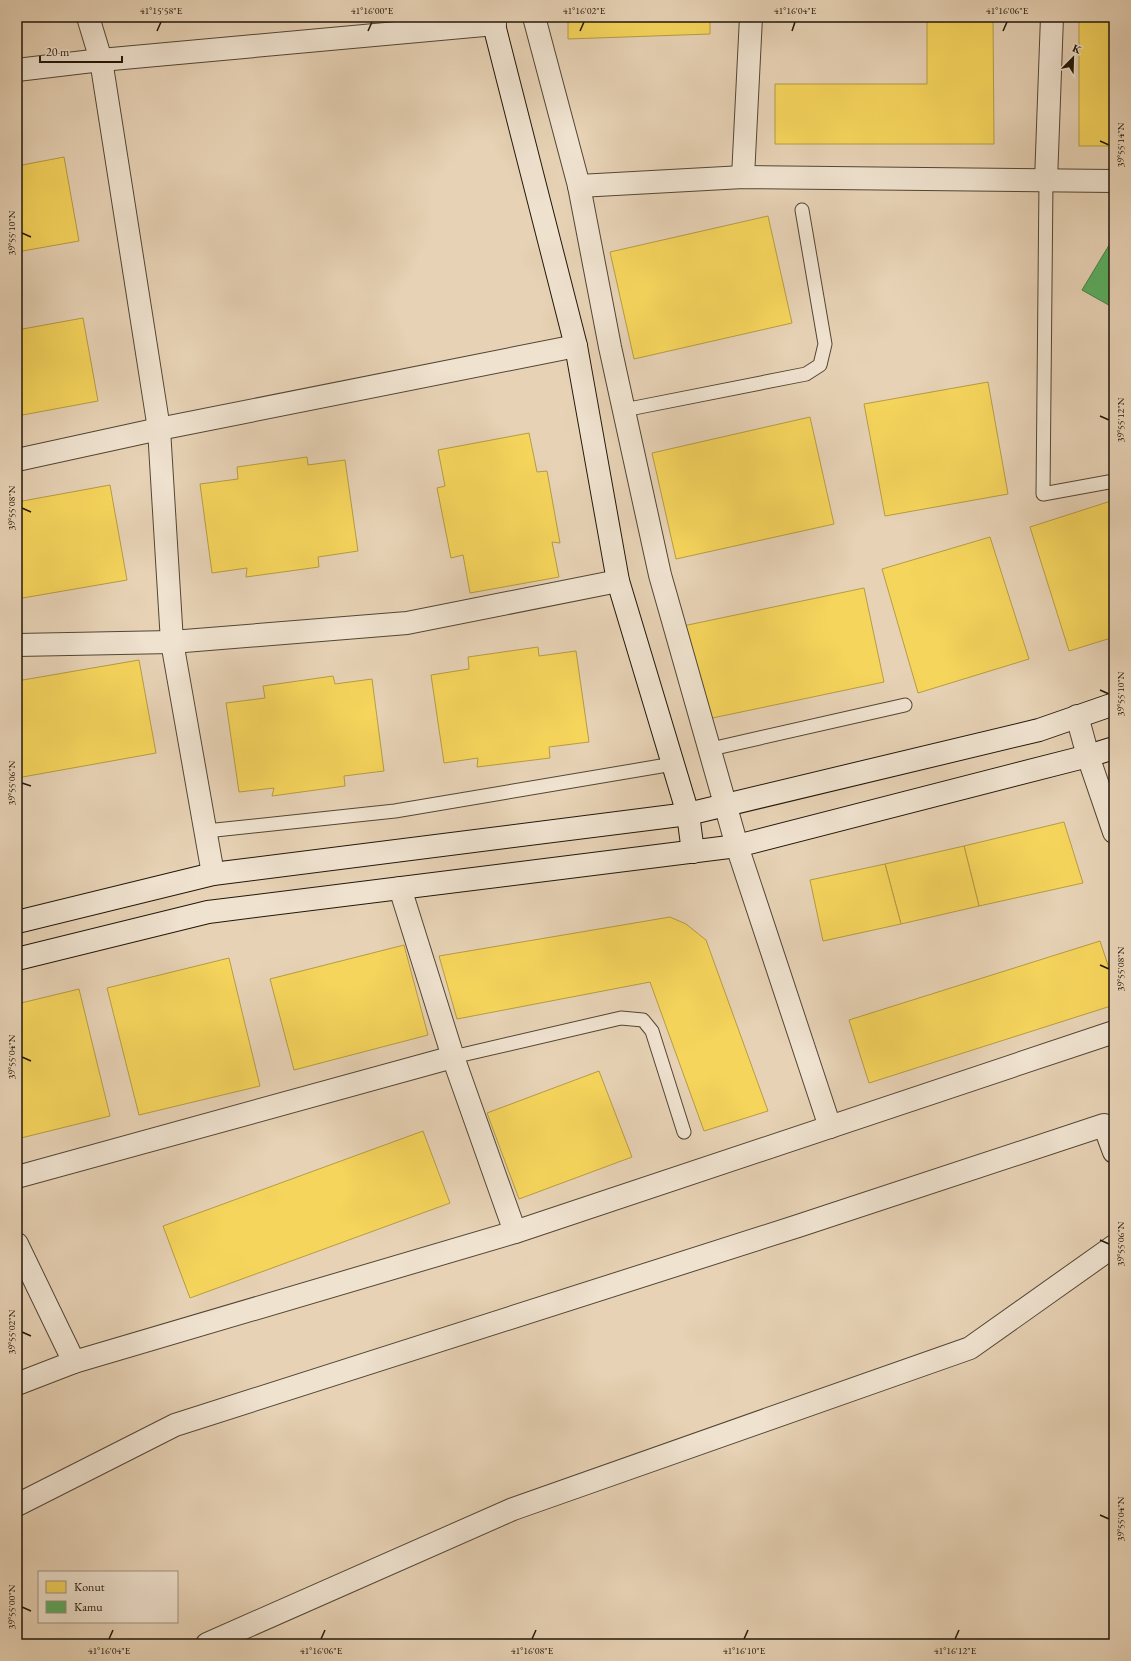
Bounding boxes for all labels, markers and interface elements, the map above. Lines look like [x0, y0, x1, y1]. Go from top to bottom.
text: 41°15'58"E [140, 4, 183, 17]
text: 41°16'00"E [351, 4, 394, 17]
text: 41°16'02"E [563, 4, 606, 17]
text: 41°16'04"E [774, 4, 817, 17]
text: 41°16'06"E [986, 4, 1029, 17]
scale bar [40, 38, 122, 64]
north arrow [1053, 38, 1093, 78]
text: K [1070, 41, 1084, 57]
text: 20 m [46, 44, 70, 60]
text: 39°55'14"N [1114, 122, 1127, 167]
text: 39°55'10"N [5, 210, 18, 255]
text: 39°55'12"N [1114, 397, 1127, 442]
text: 39°55'08"N [5, 485, 18, 530]
text: 39°55'10"N [1114, 671, 1127, 716]
text: 39°55'06"N [5, 760, 18, 805]
text: 39°55'08"N [1114, 946, 1127, 991]
text: 39°55'04"N [5, 1034, 18, 1079]
text: 39°55'06"N [1114, 1221, 1127, 1266]
text: 39°55'02"N [5, 1309, 18, 1354]
text: 39°55'04"N [1114, 1496, 1127, 1541]
legend [38, 1571, 178, 1623]
text: Konut [74, 1579, 105, 1595]
text: 39°55'00"N [5, 1584, 18, 1629]
text: Kamu [74, 1599, 103, 1615]
text: 41°16'04"E [88, 1644, 131, 1657]
text: 41°16'06"E [300, 1644, 343, 1657]
text: 41°16'08"E [511, 1644, 554, 1657]
text: 41°16'10"E [723, 1644, 766, 1657]
text: 41°16'12"E [934, 1644, 977, 1657]

